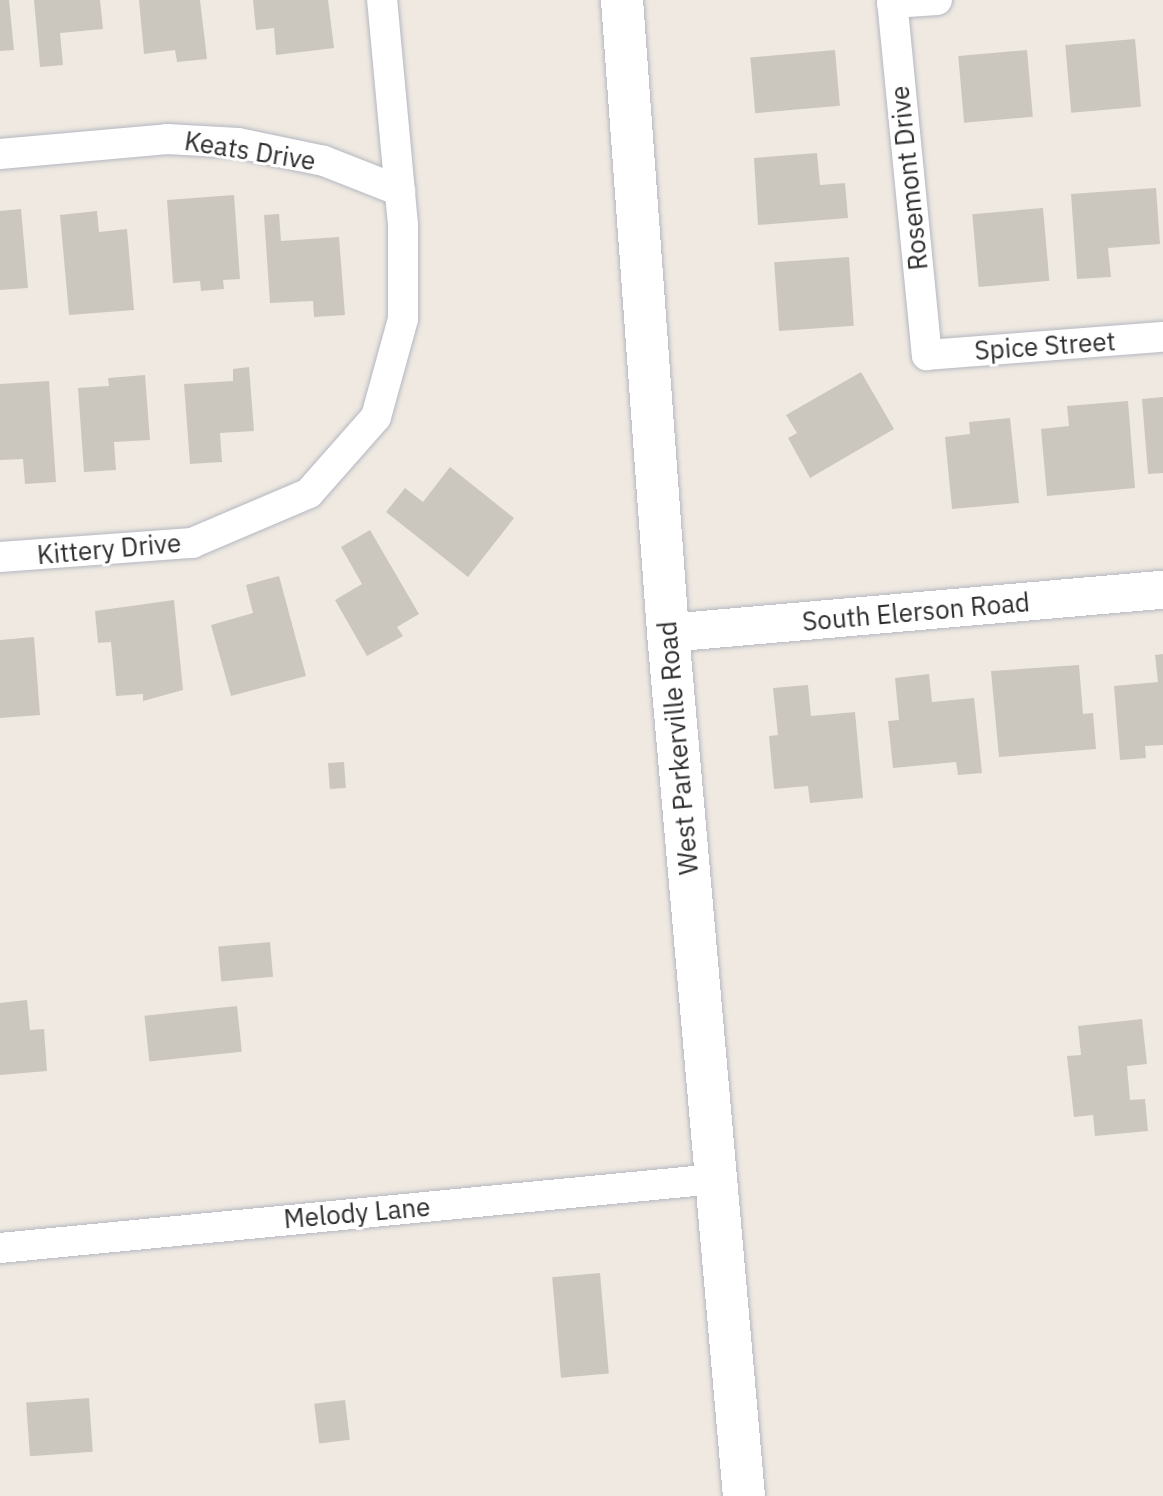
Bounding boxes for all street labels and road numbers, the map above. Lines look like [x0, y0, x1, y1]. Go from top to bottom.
street label: Rosemont Drive [884, 84, 934, 272]
street label: Keats Drive [182, 125, 318, 177]
street label: Spice Street [973, 326, 1117, 366]
street label: Kittery Drive [36, 527, 182, 571]
street label: South Elerson Road [801, 587, 1031, 637]
street label: West Parkerville Road [651, 620, 705, 876]
street label: Melody Lane [282, 1191, 432, 1235]

